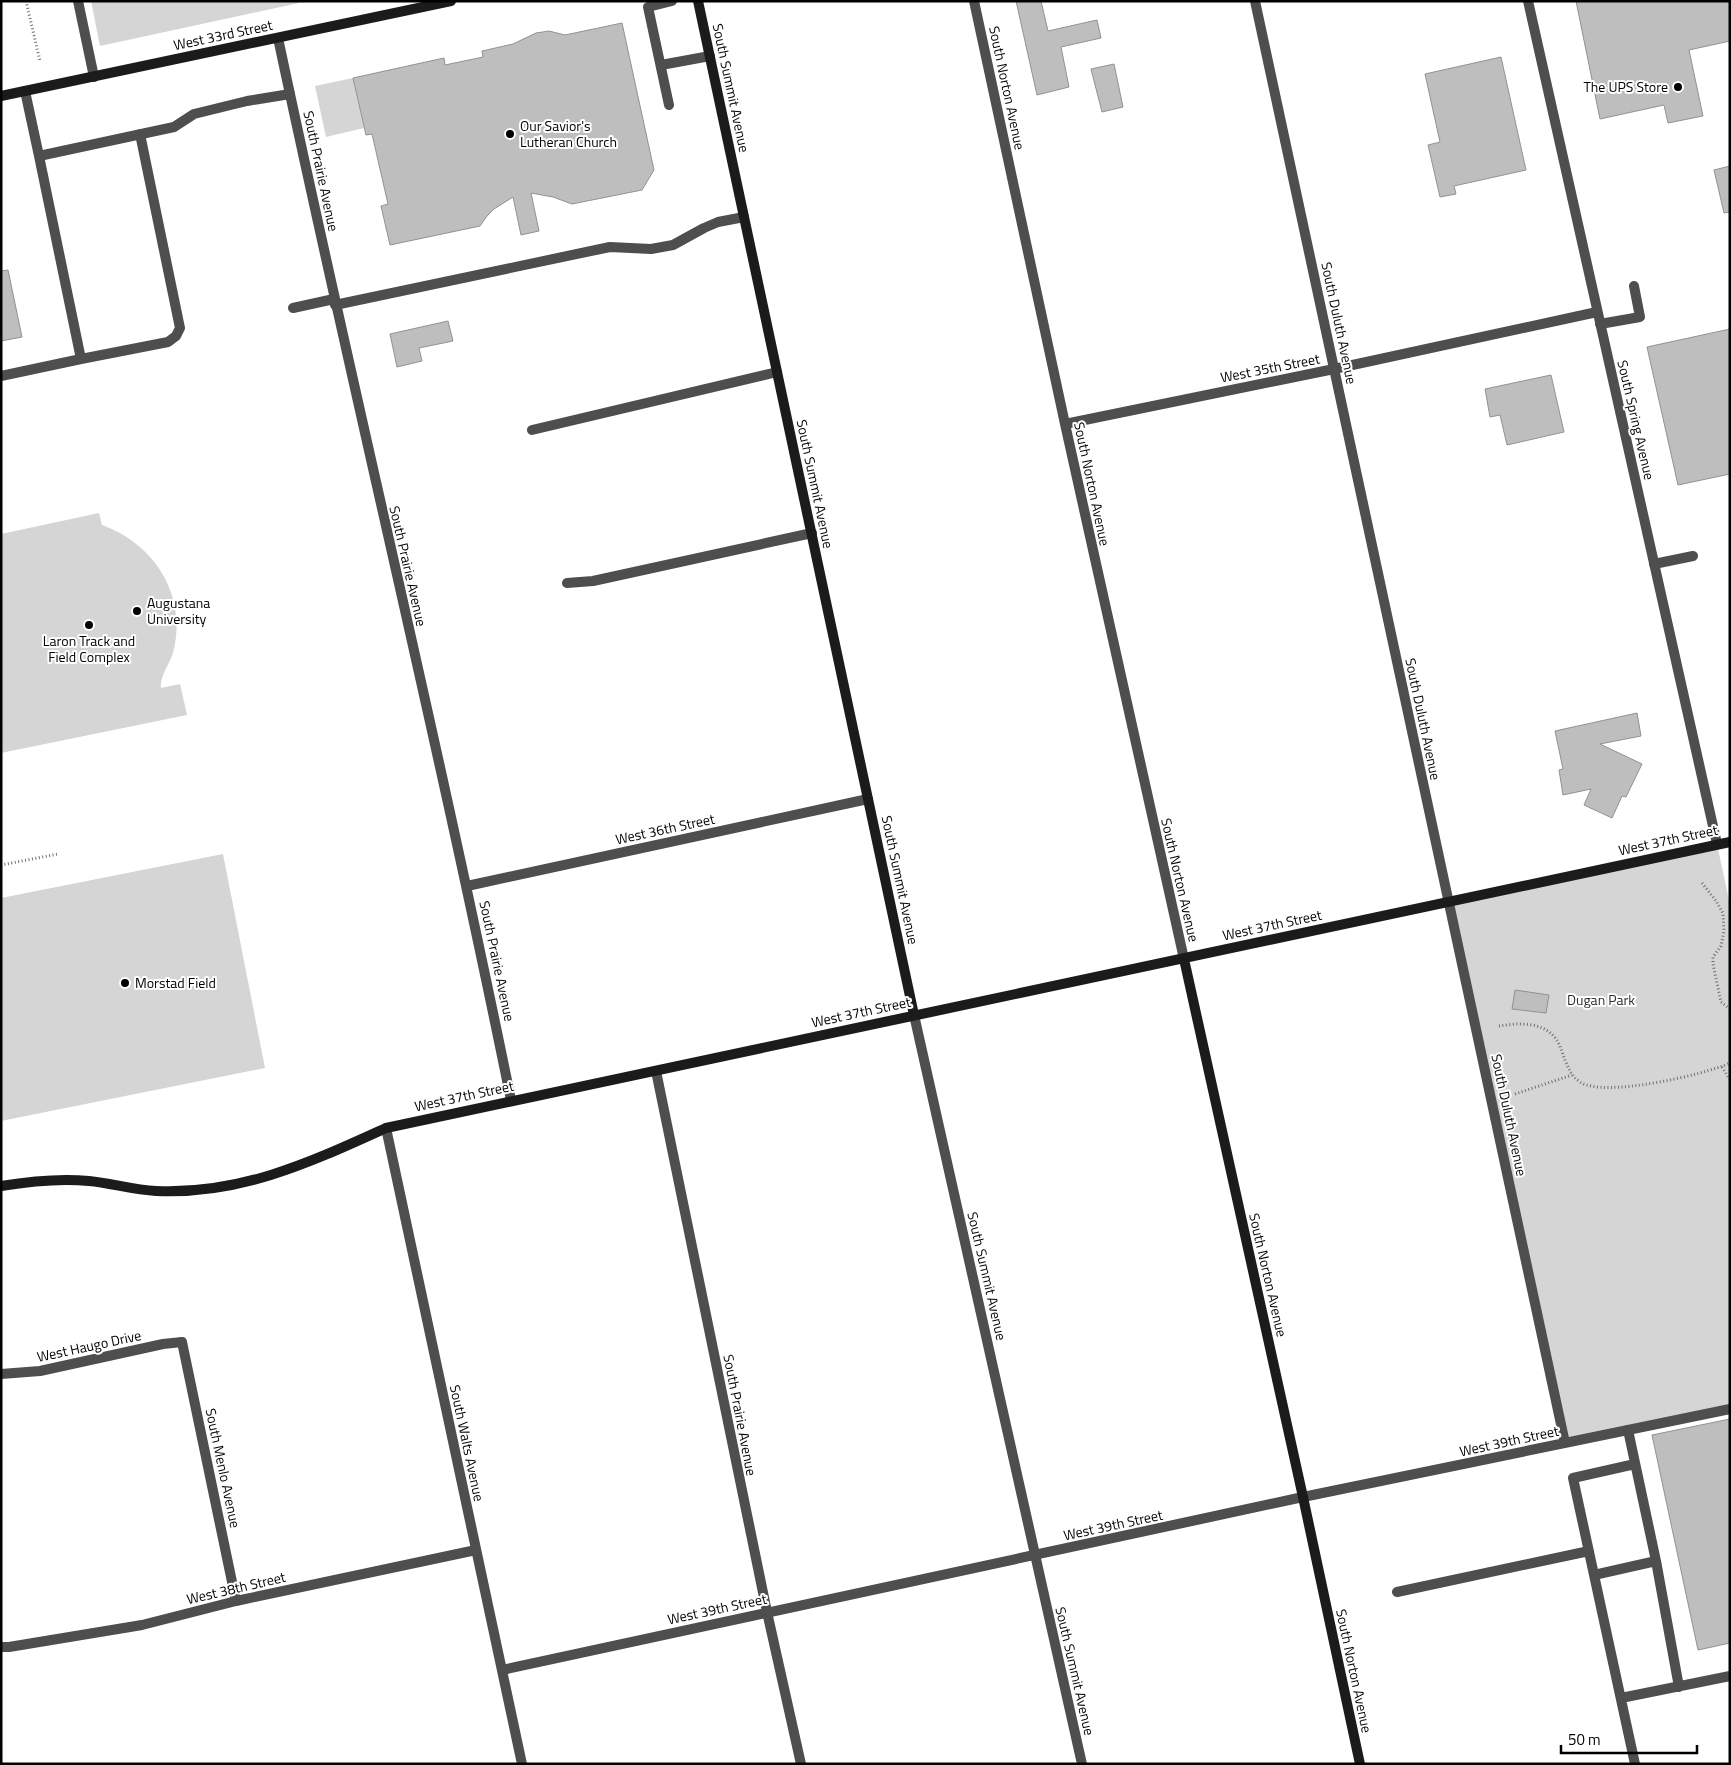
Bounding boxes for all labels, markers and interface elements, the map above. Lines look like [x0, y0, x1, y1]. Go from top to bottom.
street label: West 33rd Street [171, 14, 274, 55]
street label: South Summit Avenue [708, 22, 755, 154]
street label: South Norton Avenue [984, 24, 1031, 152]
place label: The UPS Store [1583, 76, 1668, 97]
marker: The UPS Store [1672, 81, 1684, 93]
street label: South Prairie Avenue [298, 109, 345, 233]
place label: Our Savior's Lutheran Church [520, 115, 617, 152]
marker: Our Savior's Lutheran Church [504, 128, 516, 140]
street label: South Duluth Avenue [1316, 260, 1363, 386]
street label: West 35th Street [1218, 348, 1322, 387]
street label: South Spring Avenue [1612, 358, 1660, 482]
street label: South Summit Avenue [792, 418, 839, 550]
street label: South Norton Avenue [1069, 420, 1116, 548]
street label: South Prairie Avenue [384, 504, 433, 628]
place label: Augustana University [147, 592, 210, 629]
marker: Augustana University [131, 605, 143, 617]
marker: Laron Track and Field Complex [83, 619, 95, 631]
place label: Laron Track and Field Complex [43, 630, 135, 667]
street label: South Duluth Avenue [1400, 656, 1447, 782]
street label: West 36th Street [613, 808, 717, 849]
street label: South Summit Avenue [877, 814, 924, 946]
street label: South Norton Avenue [1156, 816, 1205, 944]
street label: West 37th Street [1616, 819, 1720, 860]
street label: South Prairie Avenue [474, 899, 521, 1023]
street label: West 37th Street [1220, 904, 1324, 945]
place label: Morstad Field [135, 972, 216, 993]
marker: Morstad Field [119, 977, 131, 989]
park label: Dugan Park [1567, 989, 1635, 1010]
street label: West 37th Street [809, 991, 913, 1032]
street label: South Duluth Avenue [1486, 1052, 1533, 1178]
street label: West 37th Street [412, 1075, 516, 1116]
street label: South Summit Avenue [962, 1210, 1012, 1342]
street label: South Norton Avenue [1244, 1211, 1293, 1339]
street label: West Haugo Drive [35, 1324, 143, 1367]
street label: South Prairie Avenue [718, 1353, 763, 1477]
street label: South Walts Avenue [445, 1383, 490, 1503]
street label: South Menlo Avenue [201, 1406, 246, 1530]
street label: West 39th Street [1457, 1420, 1561, 1461]
street label: West 39th Street [1061, 1504, 1165, 1545]
street label: West 38th Street [184, 1566, 288, 1609]
street label: West 39th Street [665, 1588, 769, 1629]
street label: South Summit Avenue [1050, 1605, 1100, 1737]
street label: South Norton Avenue [1331, 1607, 1378, 1735]
scale bar [1561, 1722, 1697, 1754]
text: 50 m [1568, 1728, 1601, 1751]

